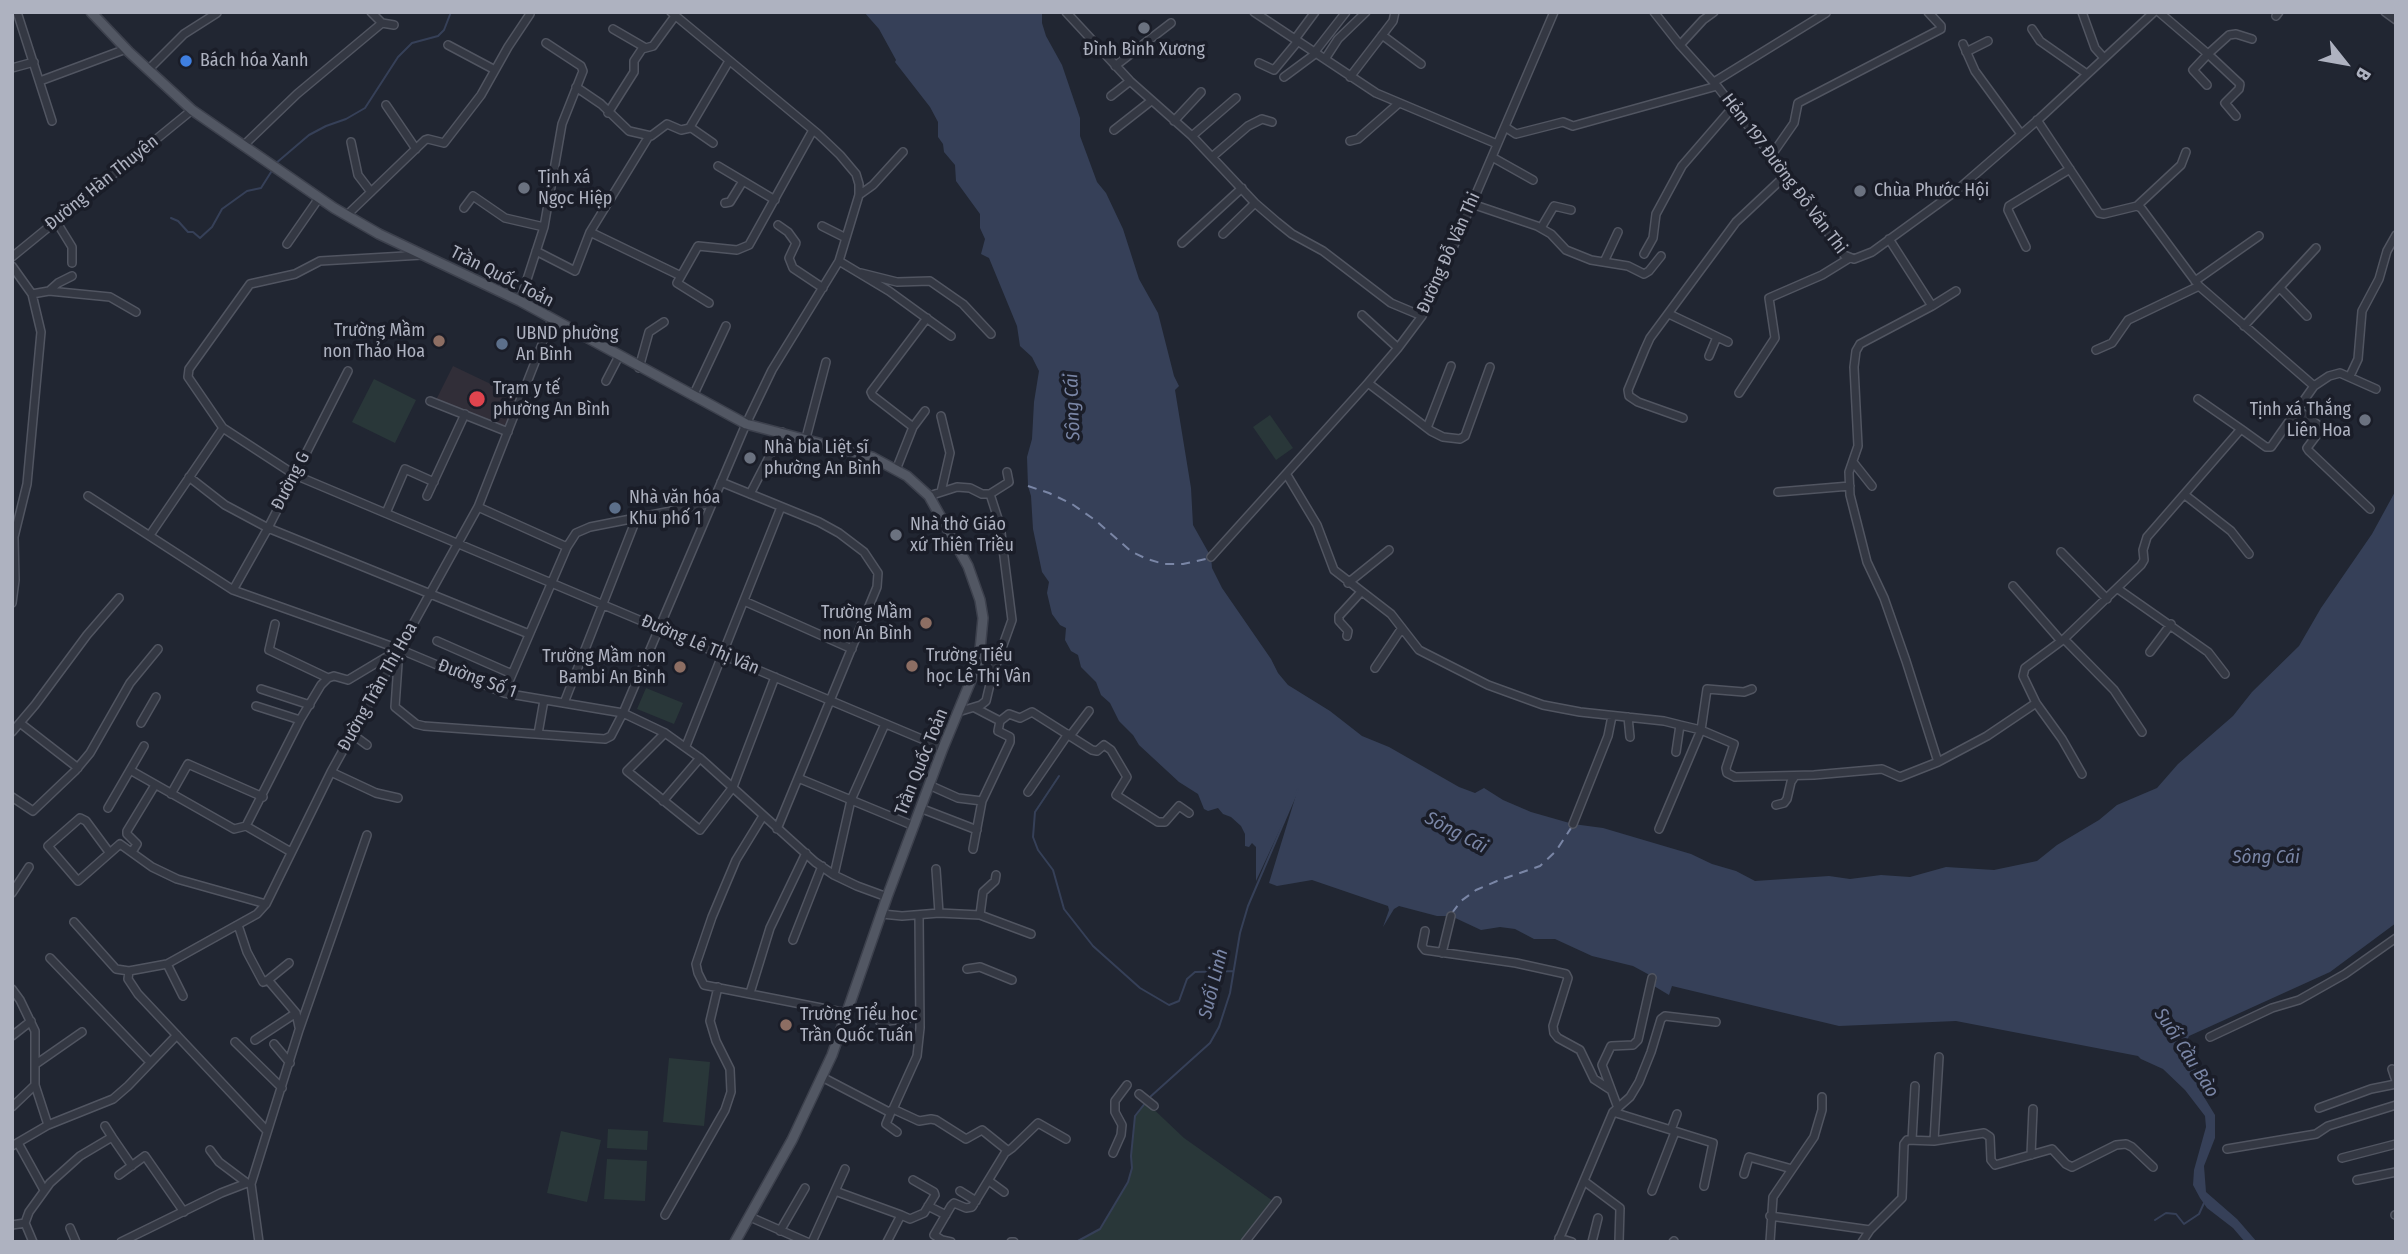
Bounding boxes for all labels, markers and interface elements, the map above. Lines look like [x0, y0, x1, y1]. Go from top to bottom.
marker: Đình Bình Xương [1136, 20, 1152, 36]
north arrow [2310, 28, 2380, 98]
place label: Đình Bình Xương [1083, 39, 1205, 61]
place label: Bách hóa Xanh [200, 50, 308, 72]
marker: Bách hóa Xanh [178, 53, 194, 69]
text: B [2351, 64, 2376, 85]
street label: Hẻm 197 Đường Đỗ Văn Thi [1717, 90, 1851, 258]
street label: Đường Hàn Thuyên [41, 131, 163, 235]
place label: Tịnh xá Ngọc Hiệp [538, 167, 612, 210]
marker: Tịnh xá Ngọc Hiệp [516, 180, 532, 196]
place label: Chùa Phước Hội [1874, 180, 1989, 202]
marker: Chùa Phước Hội [1852, 183, 1868, 199]
street label: Đường Đỗ Văn Thi [1413, 189, 1485, 317]
street label: Trần Quốc Toản [447, 242, 557, 312]
place label: Trường Mầm non Thảo Hoa [323, 320, 425, 362]
place label: UBND phường An Bình [516, 323, 618, 366]
marker: Trường Mầm non Thảo Hoa [431, 333, 447, 349]
marker: UBND phường An Bình [494, 336, 510, 352]
water label: Sông Cái [1060, 373, 1086, 441]
place label: Trạm y tế phường An Bình [493, 378, 610, 420]
marker: Trạm y tế phường An Bình [467, 389, 487, 409]
place label: Tịnh xá Thắng Liên Hoa [2250, 399, 2351, 442]
marker: Tịnh xá Thắng Liên Hoa [2357, 412, 2373, 428]
place label: Nhà bia Liệt sĩ phường An Bình [764, 437, 881, 480]
street label: Đường G [267, 448, 315, 514]
marker: Nhà bia Liệt sĩ phường An Bình [742, 450, 758, 466]
place label: Nhà văn hóa Khu phố 1 [629, 487, 720, 530]
marker: Nhà văn hóa Khu phố 1 [607, 500, 623, 516]
place label: Nhà thờ Giáo xứ Thiên Triều [910, 514, 1014, 556]
marker: Nhà thờ Giáo xứ Thiên Triều [888, 527, 904, 543]
place label: Trường Mầm non An Bình [821, 602, 912, 644]
street label: Đường Lê Thị Vân [638, 610, 762, 680]
marker: Trường Mầm non An Bình [918, 615, 934, 631]
street label: Đường Trần Thị Hoa [334, 619, 422, 755]
place label: Trường Tiểu học Lê Thị Vân [926, 645, 1031, 688]
place label: Trường Mầm non Bambi An Bình [542, 646, 666, 688]
street label: Đường Số 1 [435, 655, 519, 703]
marker: Trường Tiểu học Lê Thị Vân [904, 658, 920, 674]
marker: Trường Mầm non Bambi An Bình [672, 659, 688, 675]
street label: Trần Quốc Toản [891, 706, 953, 818]
water label: Sông Cái [1421, 807, 1491, 859]
water label: Sông Cái [2232, 847, 2300, 869]
water label: Suối Linh [1194, 947, 1234, 1021]
place label: Trường Tiểu học Trần Quốc Tuấn [800, 1004, 918, 1046]
water label: Suối Cầu Bào [2149, 1004, 2223, 1102]
marker: Trường Tiểu học Trần Quốc Tuấn [778, 1017, 794, 1033]

